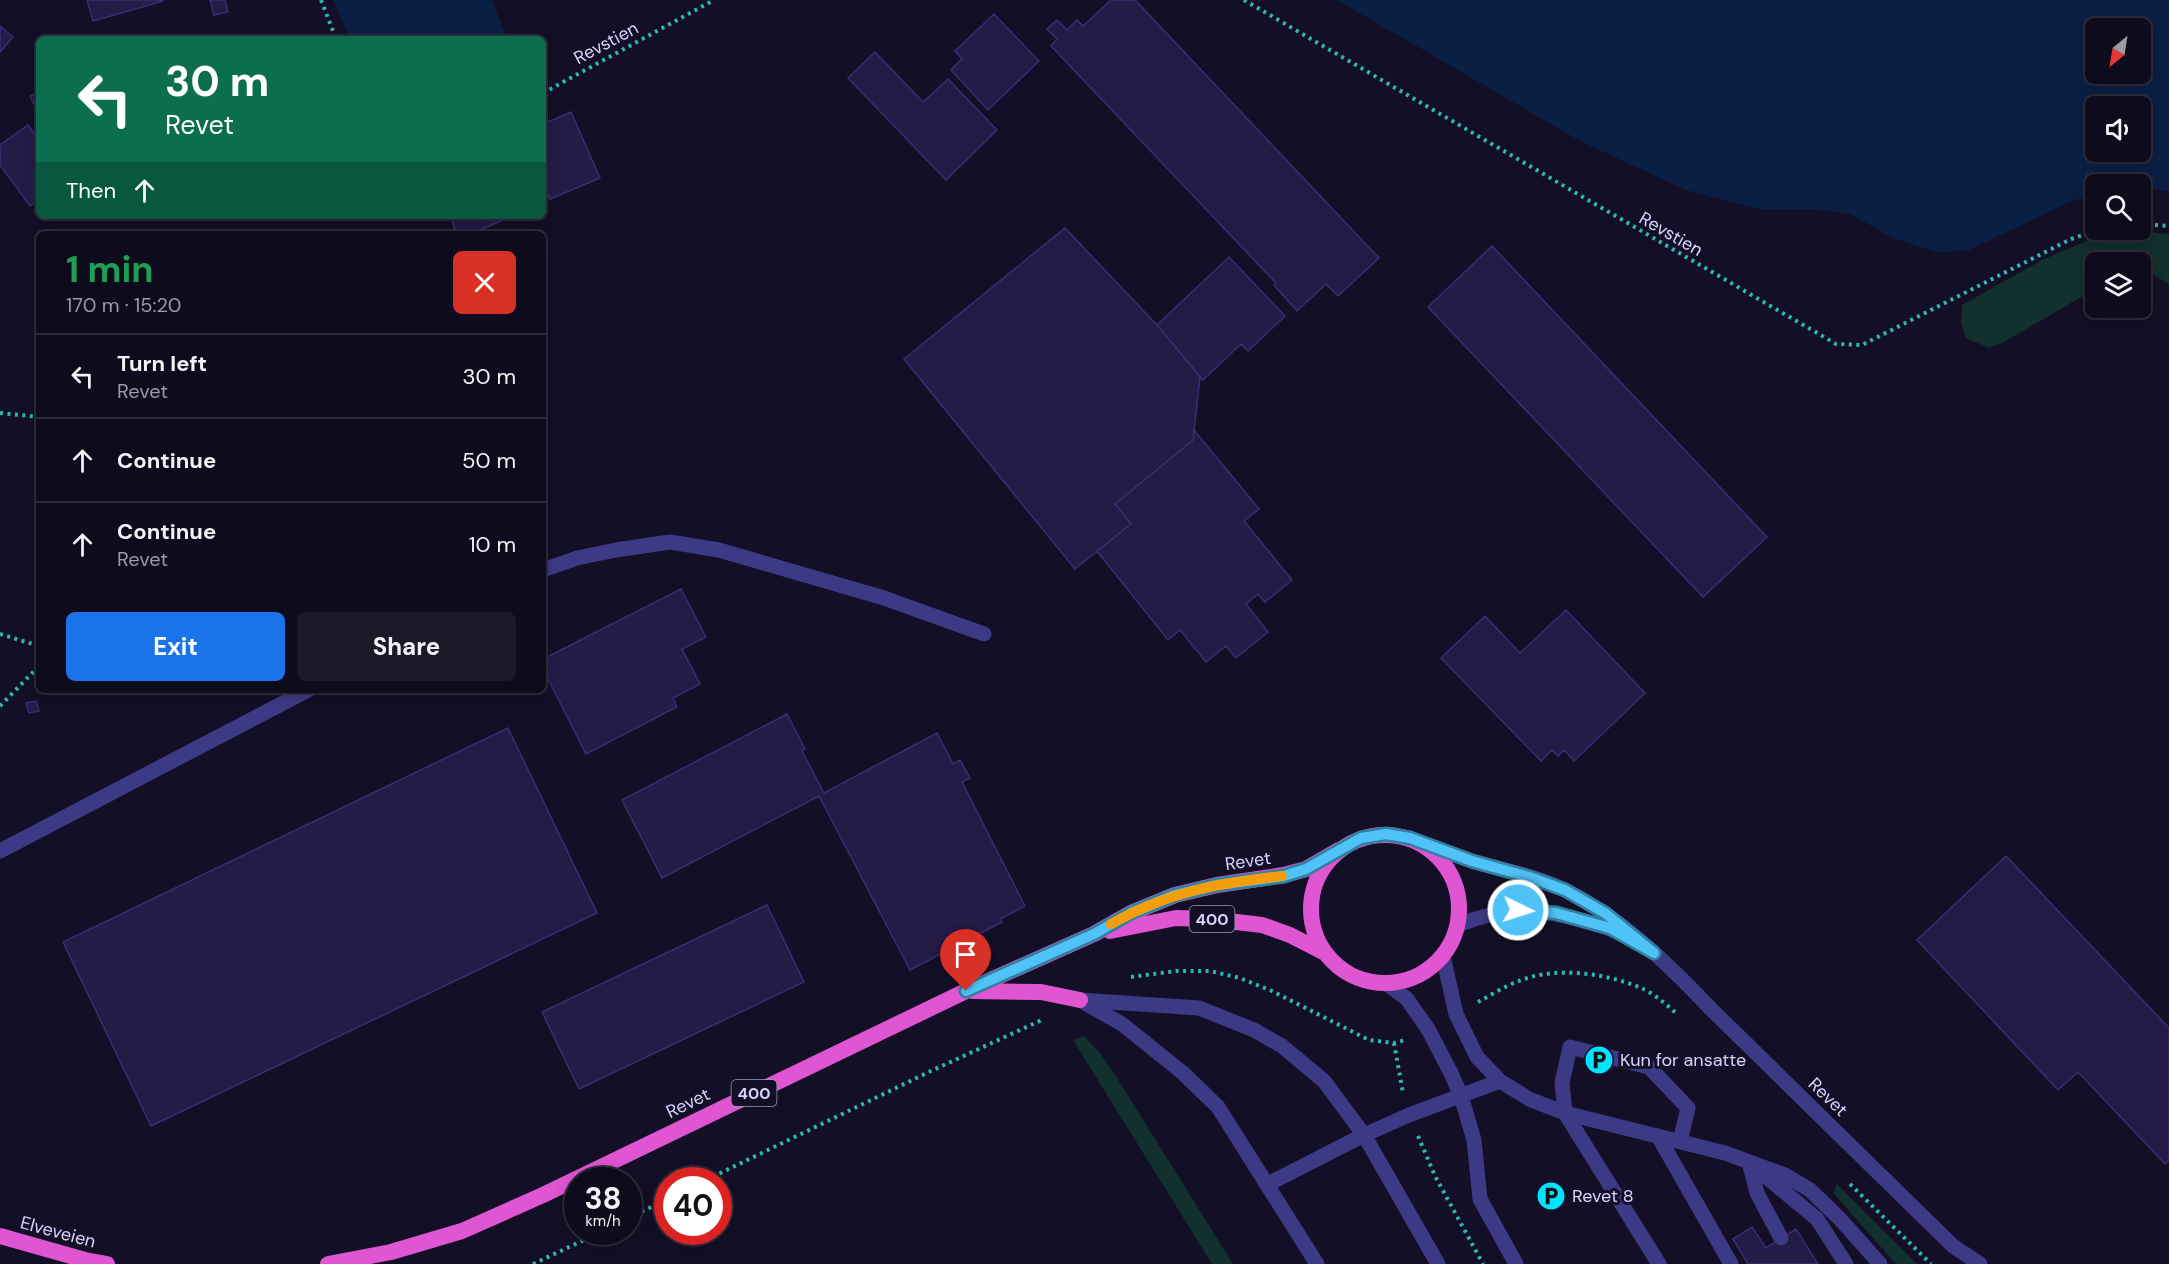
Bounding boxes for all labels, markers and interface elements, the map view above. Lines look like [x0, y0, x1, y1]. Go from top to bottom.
street label: Revstien [570, 16, 642, 70]
north arrow [2085, 18, 2151, 84]
map controls [2085, 18, 2151, 318]
text: 30 m [165, 54, 269, 109]
icon: left [66, 60, 144, 138]
button: sound [2085, 96, 2151, 162]
text: Revet [165, 107, 234, 142]
icon: ahead [128, 174, 161, 207]
button: search [2085, 174, 2151, 240]
text: Then [66, 176, 116, 205]
street label: Revstien [1635, 206, 1707, 262]
text: 1 min [66, 246, 154, 293]
button: close [453, 251, 516, 314]
button: layers [2085, 252, 2151, 318]
text: 170 m · 15:20 [66, 292, 182, 318]
text: Turn left [117, 349, 207, 378]
icon: left [66, 360, 99, 393]
text: 30 m [462, 362, 516, 391]
text: Revet [117, 378, 168, 404]
icon: ahead [66, 444, 99, 477]
text: Continue [117, 446, 216, 475]
text: 50 m [462, 446, 516, 475]
text: Continue [117, 517, 216, 546]
icon: ahead [66, 528, 99, 561]
text: 10 m [469, 530, 516, 559]
text: Revet [117, 546, 168, 572]
button: Exit [66, 612, 285, 681]
button: Share [297, 612, 516, 681]
street label: Revet [1224, 846, 1272, 876]
position arrow [1486, 878, 1550, 942]
road number: 400 [1190, 906, 1234, 932]
pin [940, 929, 991, 991]
icon: arrive [949, 938, 982, 971]
parking icon: Kun for ansatte [1583, 1044, 1615, 1076]
place label: Kun for ansatte [1620, 1048, 1746, 1072]
street label: Revet [1803, 1072, 1853, 1122]
road number: 400 [732, 1080, 777, 1106]
street label: Revet [662, 1082, 714, 1124]
speed limit sign: 40 [654, 1167, 732, 1245]
text: 38 [584, 1179, 622, 1218]
parking icon: Revet 8 [1535, 1180, 1567, 1212]
place label: Revet 8 [1572, 1184, 1634, 1208]
street label: Elveveien [18, 1210, 98, 1254]
text: km/h [585, 1211, 621, 1231]

